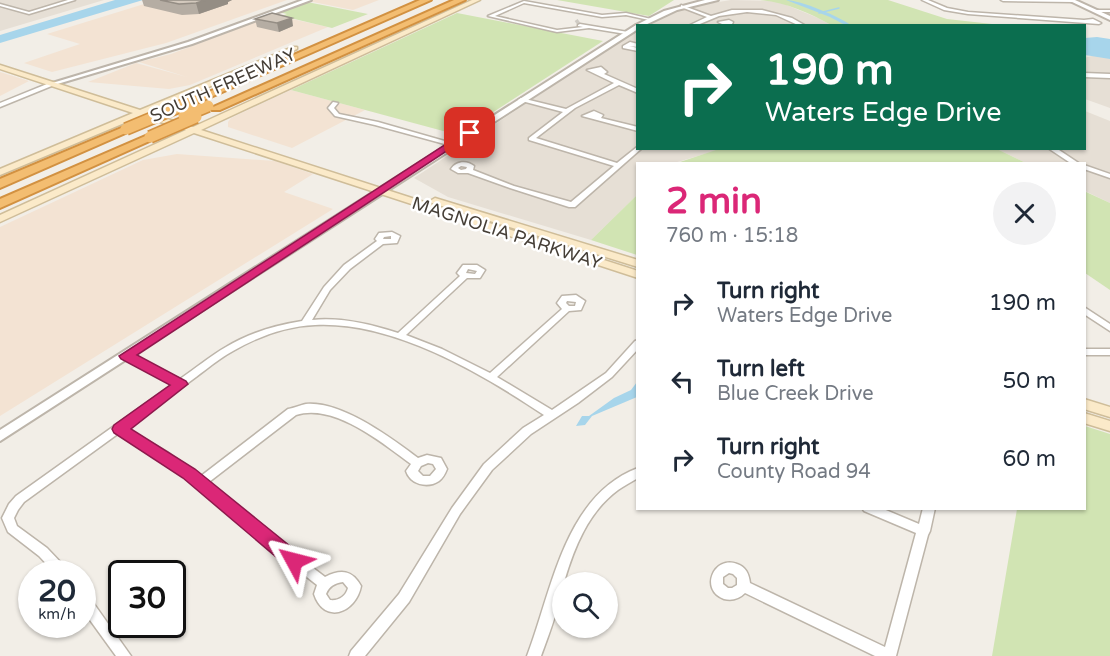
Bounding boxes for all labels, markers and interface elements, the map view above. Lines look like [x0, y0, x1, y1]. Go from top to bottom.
street label: SOUTH FREEWAY [147, 43, 300, 127]
text: 190 m [765, 45, 894, 96]
icon: right [666, 48, 744, 126]
text: Waters Edge Drive [765, 96, 1002, 129]
pin [444, 107, 495, 158]
icon: arrive [453, 116, 486, 149]
text: 2 min [666, 180, 762, 223]
button: close [993, 182, 1056, 245]
street label: MAGNOLIA PARKWAY [409, 192, 605, 274]
text: 760 m · 15:18 [666, 224, 798, 248]
text: Turn right [717, 278, 819, 304]
icon: right [666, 287, 699, 320]
text: 190 m [989, 290, 1056, 316]
text: Waters Edge Drive [717, 304, 892, 328]
text: Turn left [717, 356, 805, 382]
icon: left [666, 365, 699, 398]
text: 50 m [1002, 368, 1056, 394]
text: Blue Creek Drive [717, 382, 874, 406]
text: Turn right [717, 434, 819, 460]
icon: right [666, 443, 699, 476]
text: 60 m [1002, 446, 1056, 472]
text: County Road 94 [717, 460, 871, 484]
position arrow [262, 529, 326, 593]
speed limit sign: 30 [108, 560, 186, 638]
map controls [552, 572, 618, 638]
button: search [552, 572, 618, 638]
text: 20 [38, 573, 76, 610]
text: km/h [38, 605, 76, 623]

